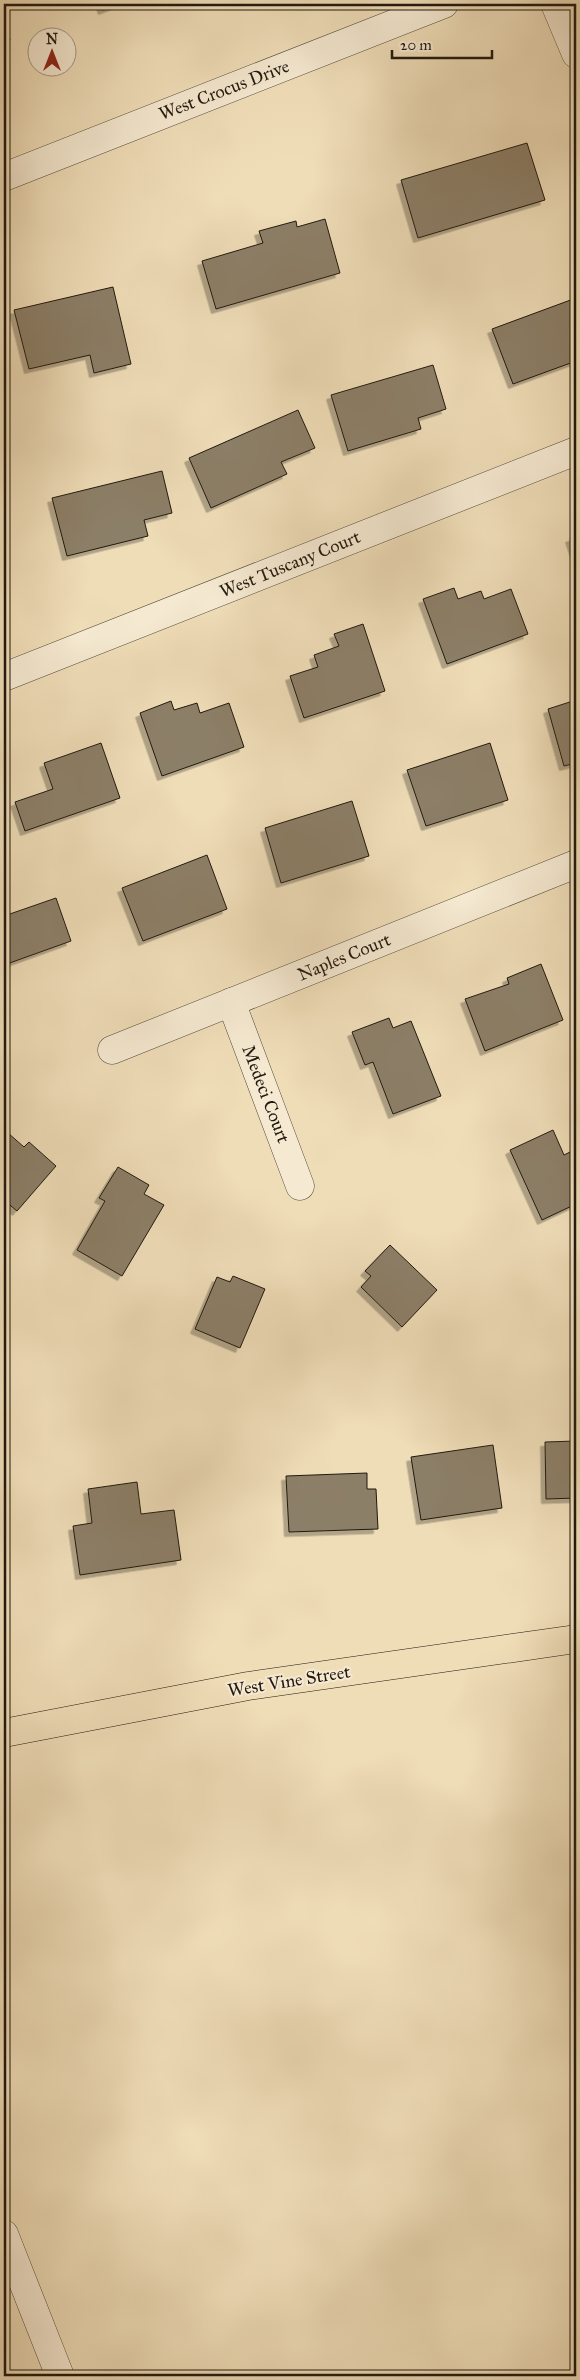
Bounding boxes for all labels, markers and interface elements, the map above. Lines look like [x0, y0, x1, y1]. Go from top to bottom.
north arrow [28, 28, 78, 78]
scale bar [392, 28, 492, 60]
text: N [46, 31, 58, 48]
text: 20 m [400, 36, 432, 54]
street label: West Crocus Drive [156, 55, 292, 125]
street label: West Tuscany Court [216, 525, 364, 602]
street label: Naples Court [294, 928, 394, 986]
street label: Medeci Court [237, 1042, 295, 1147]
street label: West Vine Street [226, 1660, 353, 1702]

